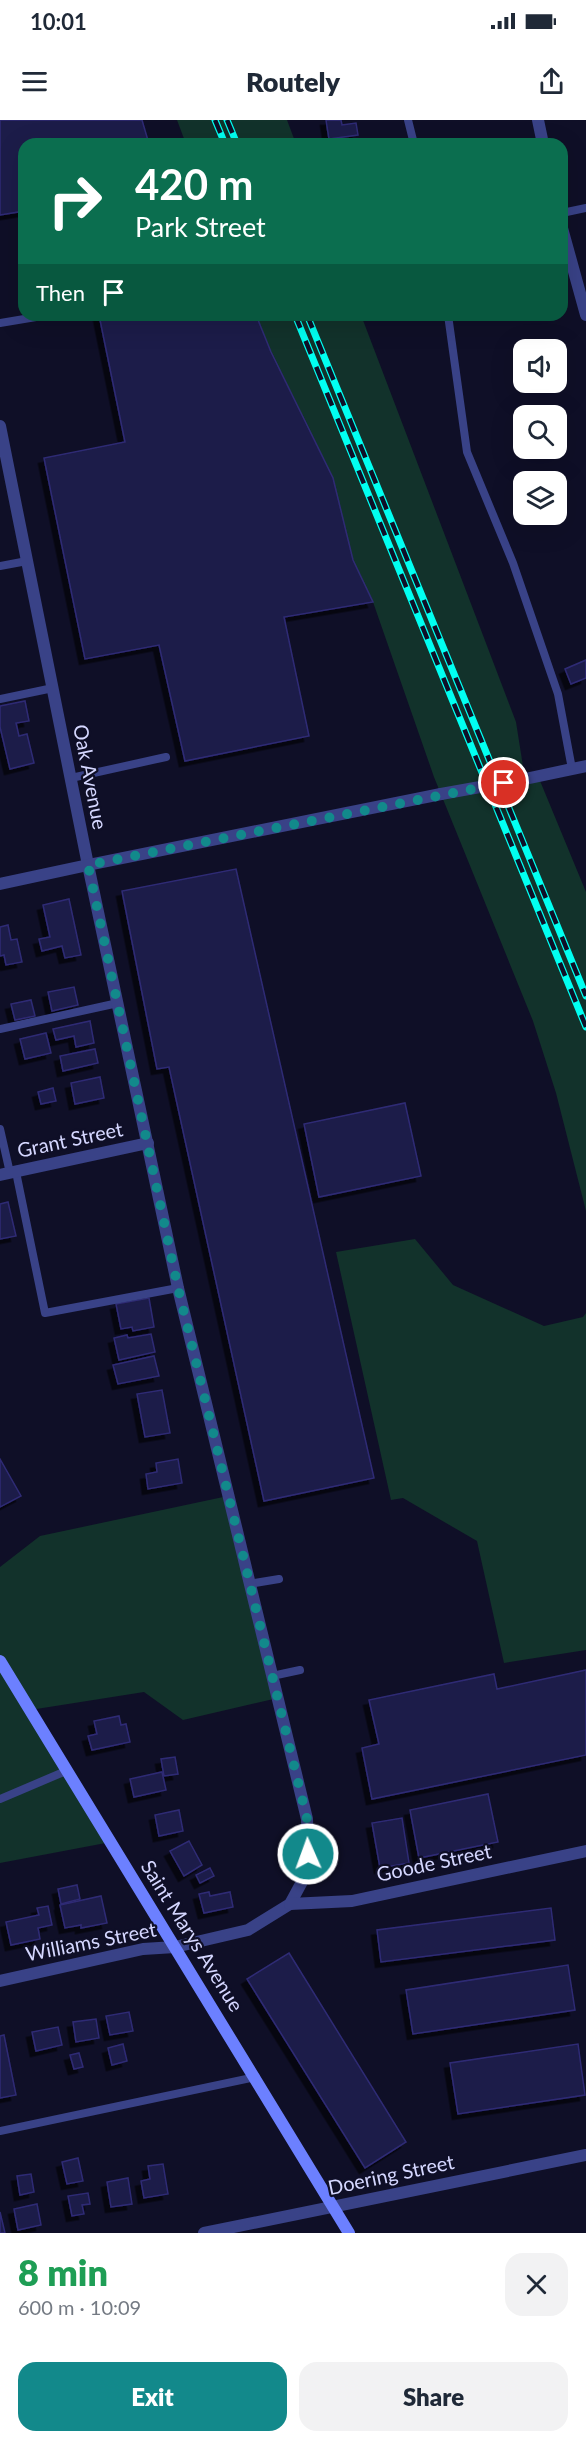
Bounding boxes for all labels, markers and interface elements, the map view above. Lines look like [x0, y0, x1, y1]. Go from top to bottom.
text: 10:01 [30, 8, 87, 35]
icon: menu [18, 65, 51, 98]
text: Routely [246, 65, 340, 98]
icon: share [535, 65, 568, 98]
text: 420 m [135, 159, 253, 209]
icon: right [36, 162, 114, 240]
text: Park Street [135, 210, 266, 243]
icon: arrive [97, 276, 130, 309]
text: Then [36, 279, 85, 306]
map controls [513, 339, 567, 525]
button: sound [513, 339, 567, 393]
button: search [513, 405, 567, 459]
button: layers [513, 471, 567, 525]
street label: Oak Avenue [69, 722, 113, 831]
pin [478, 757, 529, 808]
icon: arrive [487, 766, 520, 799]
street label: Grant Street [15, 1116, 125, 1162]
position arrow [276, 1822, 340, 1886]
street label: Goode Street [374, 1838, 493, 1886]
street label: Saint Marys Avenue [137, 1855, 249, 2015]
street label: Williams Street [23, 1917, 158, 1965]
street label: Doering Street [326, 2149, 456, 2199]
text: 8 min [18, 2250, 108, 2294]
button: close [505, 2253, 568, 2316]
text: 600 m · 10:09 [18, 2295, 141, 2319]
button: Exit [18, 2362, 287, 2431]
button: Share [299, 2362, 568, 2431]

